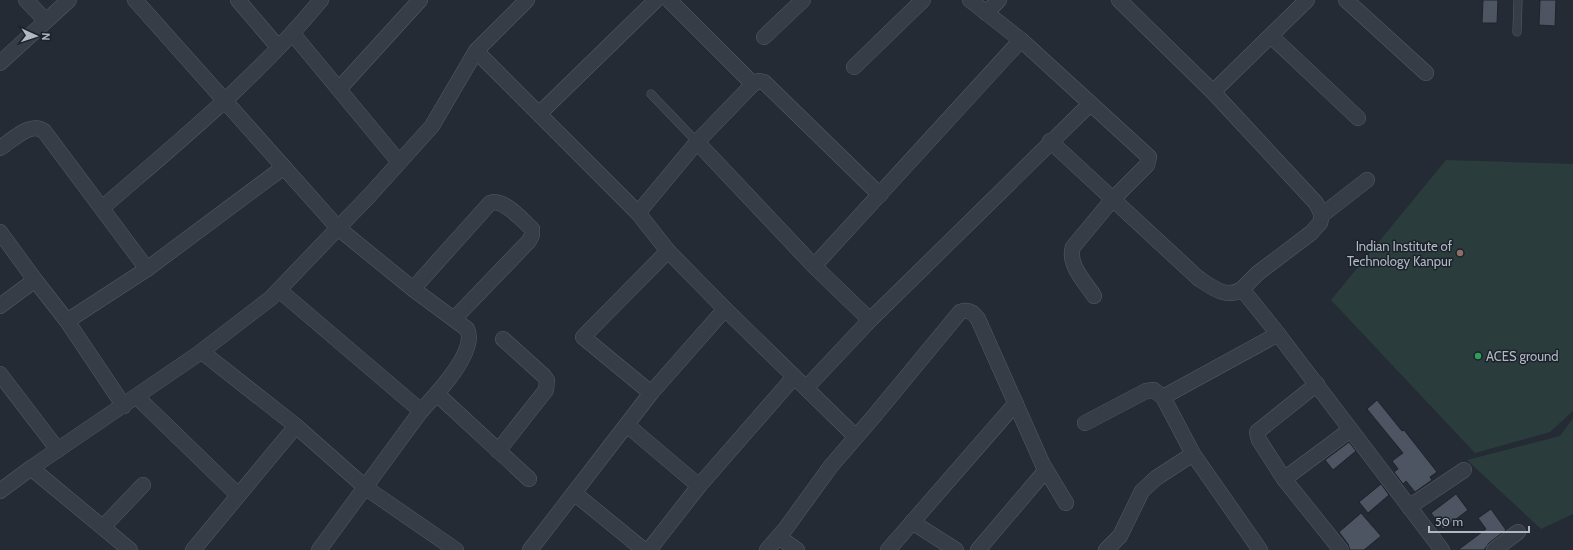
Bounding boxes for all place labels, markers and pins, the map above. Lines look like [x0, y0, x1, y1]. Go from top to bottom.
place label: Indian Institute of Technology Kanpur [1347, 238, 1453, 269]
marker: Indian Institute of Technology Kanpur [1455, 248, 1465, 258]
place label: ACES ground [1486, 348, 1558, 364]
marker: ACES ground [1473, 351, 1483, 361]

